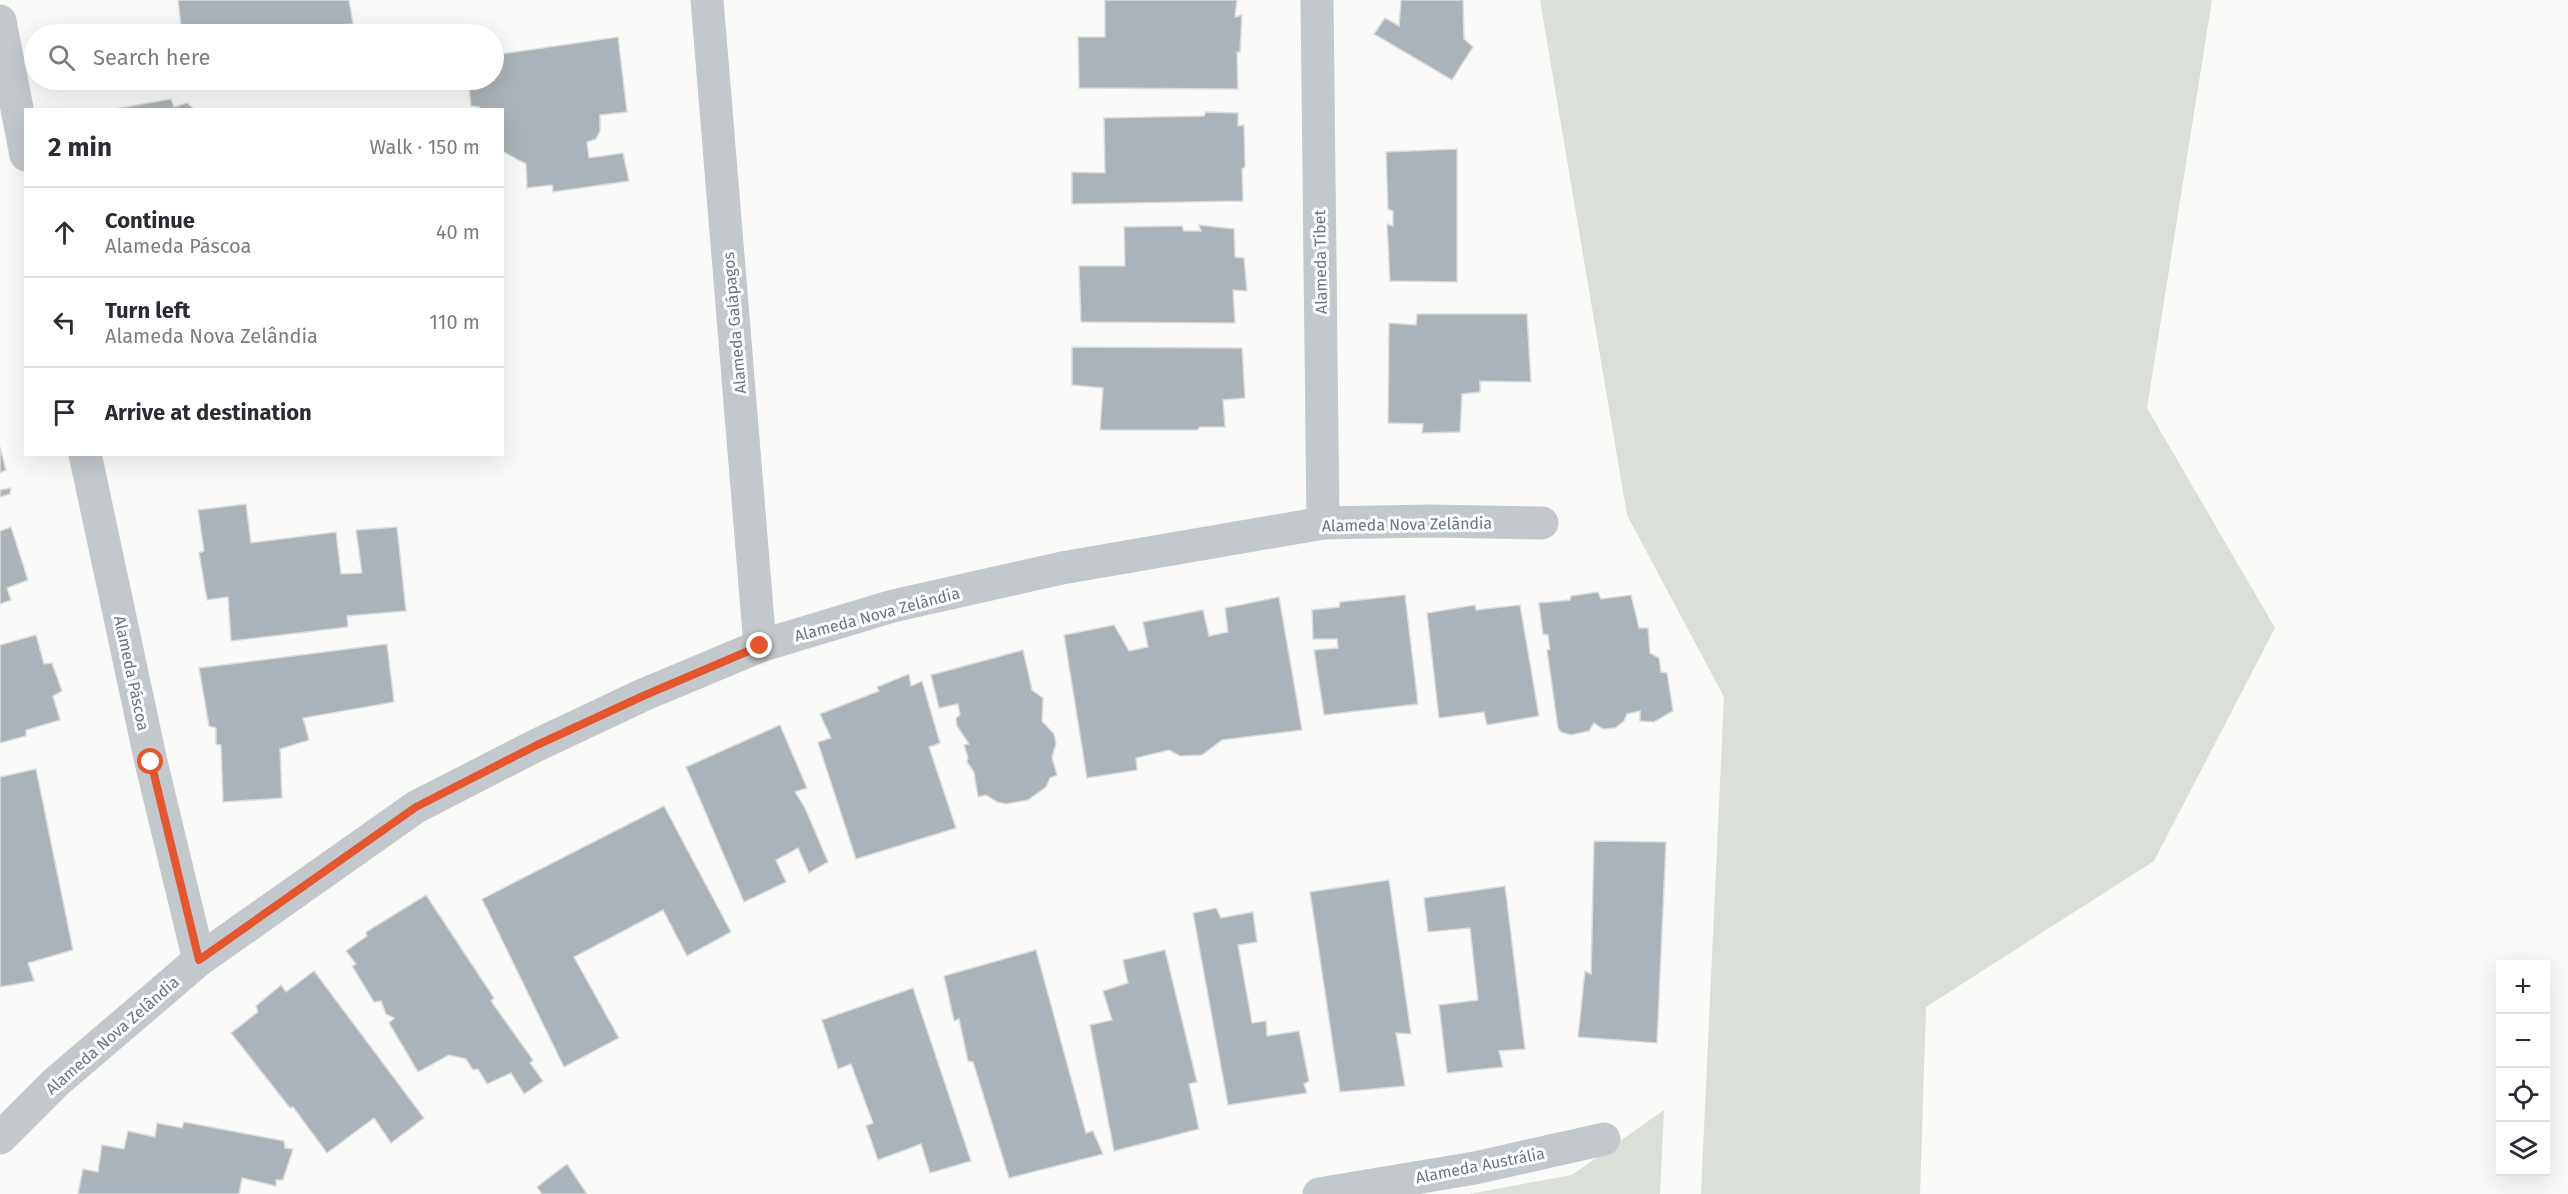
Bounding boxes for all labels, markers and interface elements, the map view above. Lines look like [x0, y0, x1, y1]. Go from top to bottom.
search box [24, 24, 504, 90]
icon: search [45, 41, 78, 74]
text: Search here [93, 44, 211, 71]
text: 2 min [48, 132, 112, 163]
text: Walk · 150 m [370, 135, 480, 159]
text: Continue [105, 207, 195, 234]
street label: Alameda Tibet [1310, 210, 1331, 314]
icon: ahead [48, 216, 81, 249]
text: 40 m [436, 220, 480, 244]
text: Alameda Páscoa [105, 234, 251, 258]
street label: Alameda Galápagos [719, 251, 750, 395]
text: Turn left [105, 297, 190, 324]
icon: left [48, 306, 81, 339]
text: 110 m [429, 310, 480, 334]
text: Alameda Nova Zelândia [105, 324, 318, 348]
icon: arrive [48, 396, 81, 429]
text: Arrive at destination [105, 399, 312, 426]
street label: Alameda Nova Zelândia [1322, 514, 1492, 535]
street label: Alameda Nova Zelândia [792, 583, 962, 646]
street label: Alameda Páscoa [110, 614, 153, 732]
route end [746, 632, 772, 658]
route start [137, 748, 163, 774]
map controls [2496, 960, 2550, 1176]
button: + [2496, 960, 2550, 1014]
street label: Alameda Nova Zelândia [42, 972, 183, 1098]
button: − [2496, 1014, 2550, 1068]
button: locate [2496, 1068, 2550, 1122]
button: layers [2496, 1122, 2550, 1176]
street label: Alameda Austrália [1414, 1144, 1546, 1187]

